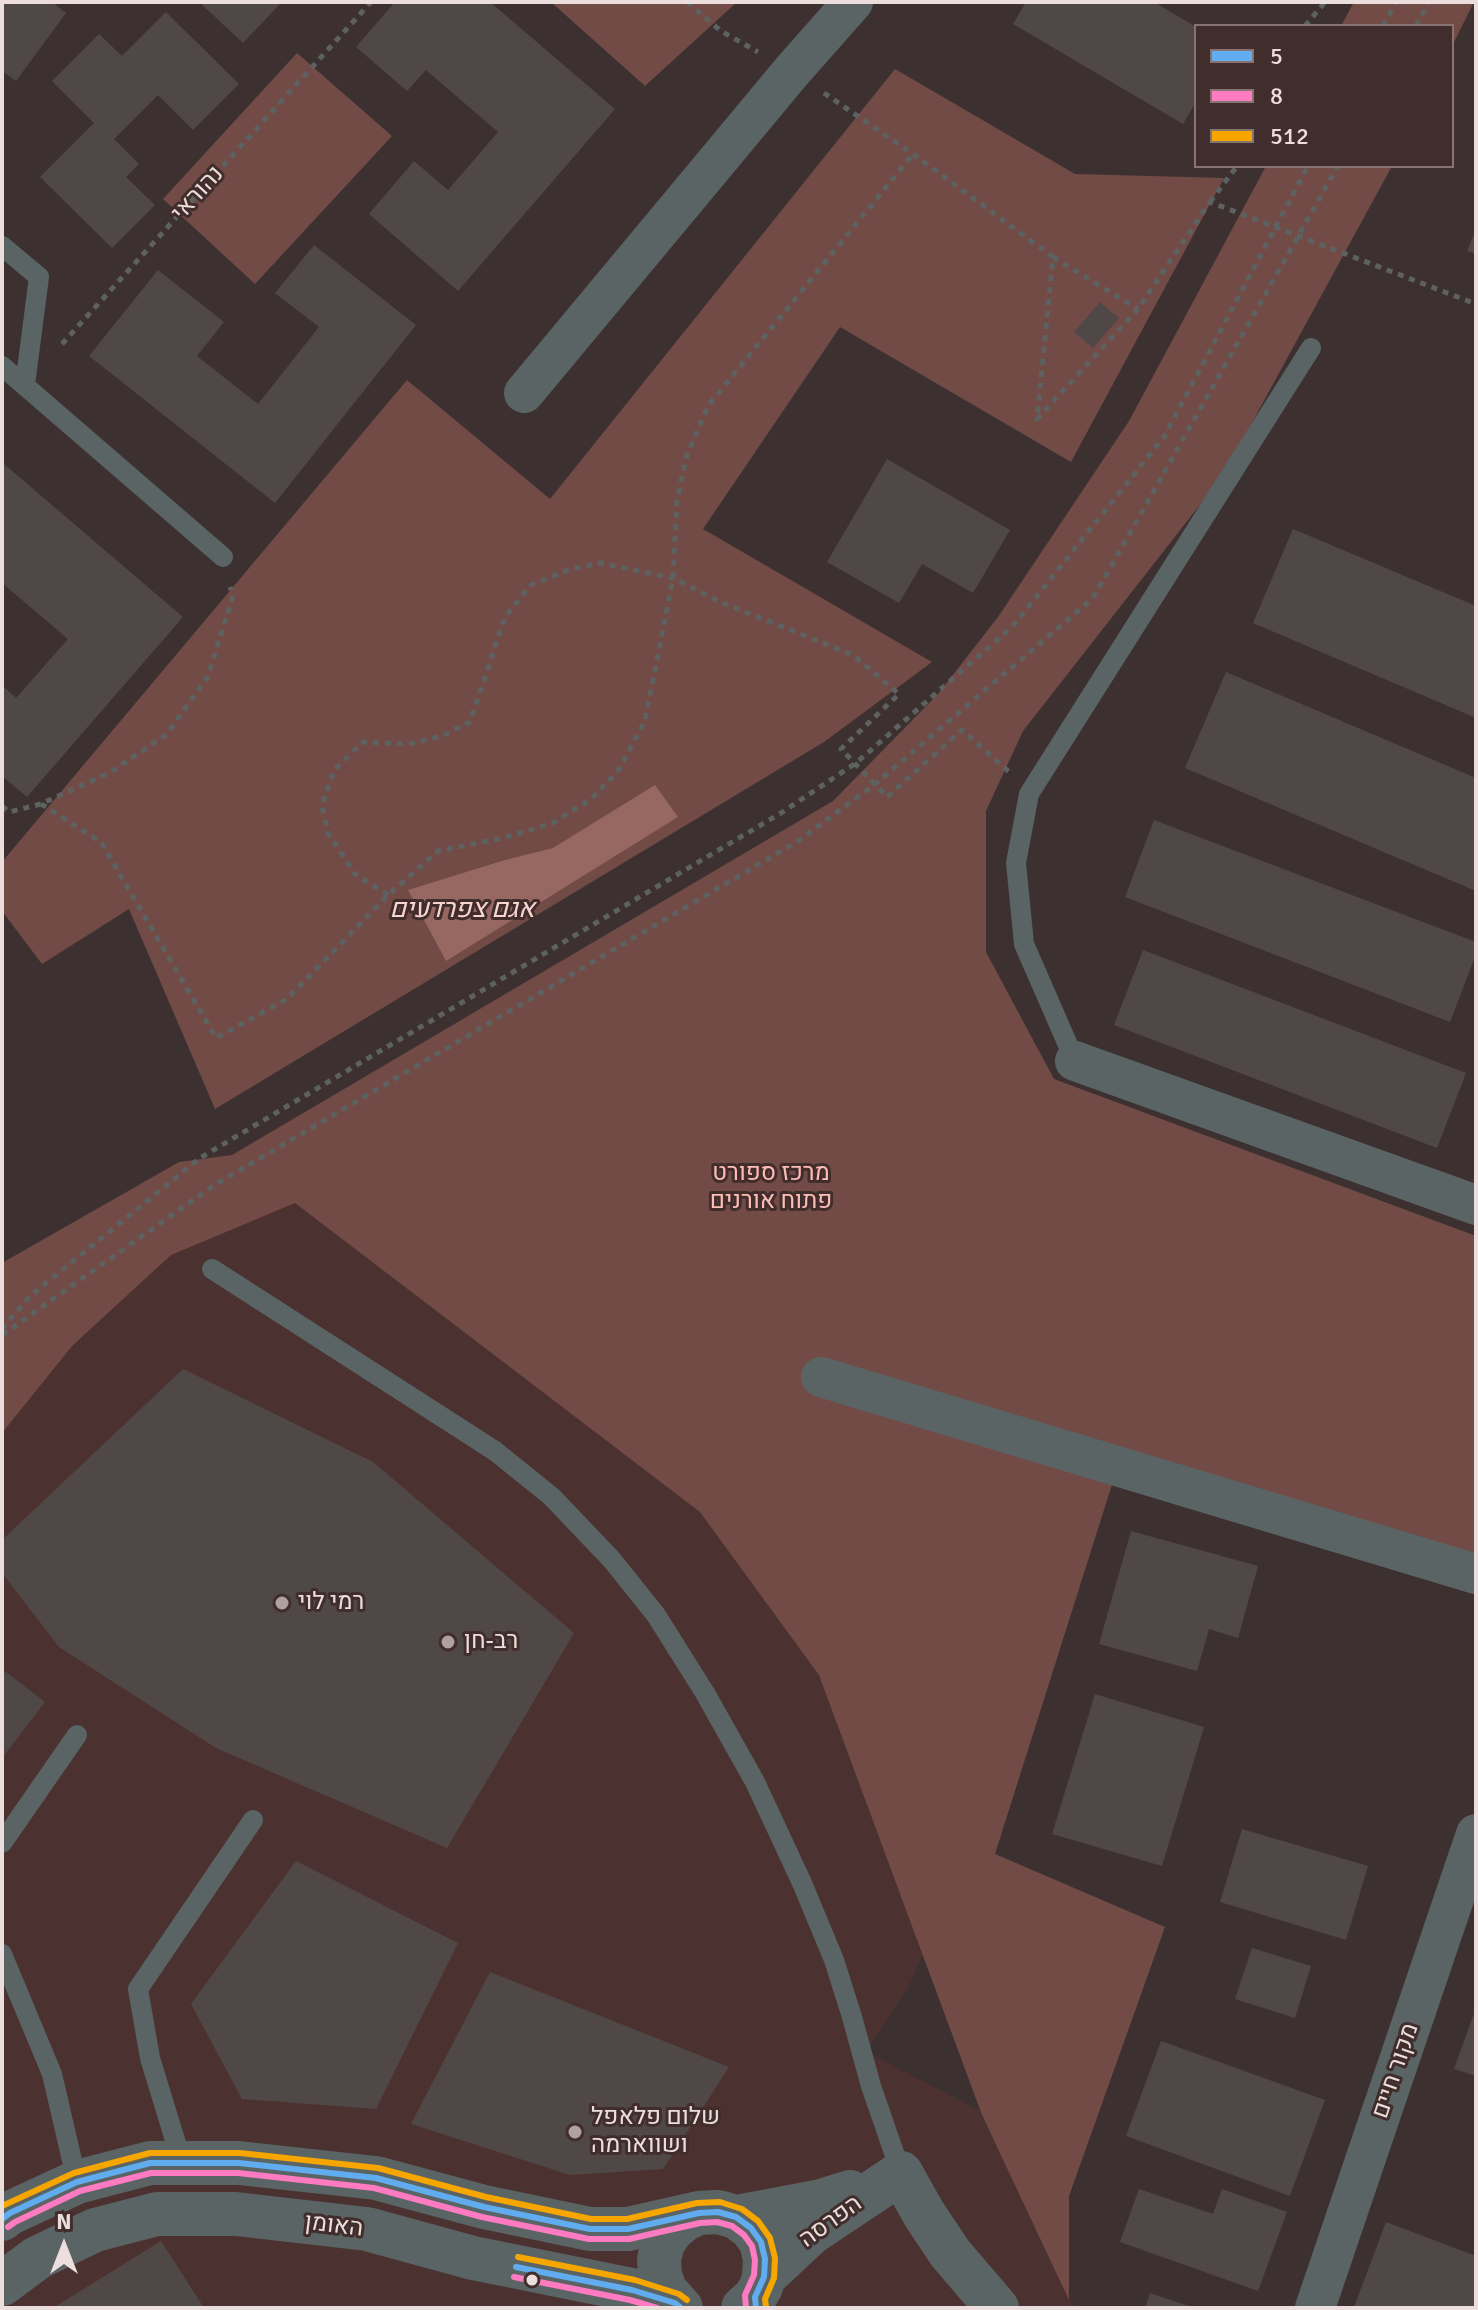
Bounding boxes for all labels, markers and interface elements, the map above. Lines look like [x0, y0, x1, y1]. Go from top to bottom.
legend [1194, 24, 1454, 168]
text: 5 [1270, 41, 1283, 71]
text: 8 [1270, 81, 1283, 111]
text: 512 [1270, 121, 1309, 151]
street label: נהוראי [166, 160, 230, 228]
water label: אגם צפרדעים [389, 894, 535, 926]
park label: מרכז ספורט פתוח אורנים [710, 1160, 832, 1216]
place label: רמי לוי [298, 1589, 364, 1617]
marker: רמי לוי [273, 1594, 291, 1612]
place label: רב-חן [464, 1628, 518, 1656]
marker: רב-חן [439, 1633, 457, 1651]
street label: מקור חיים [1366, 2020, 1426, 2122]
place label: שלום פלאפל ושווארמה [591, 2104, 720, 2160]
marker: שלום פלאפל ושווארמה [566, 2123, 584, 2141]
street label: הפרסה [794, 2190, 868, 2254]
north arrow [24, 2206, 104, 2286]
text: N [56, 2208, 72, 2235]
street label: האומן [303, 2208, 365, 2244]
unlabelled marker [524, 2272, 540, 2288]

